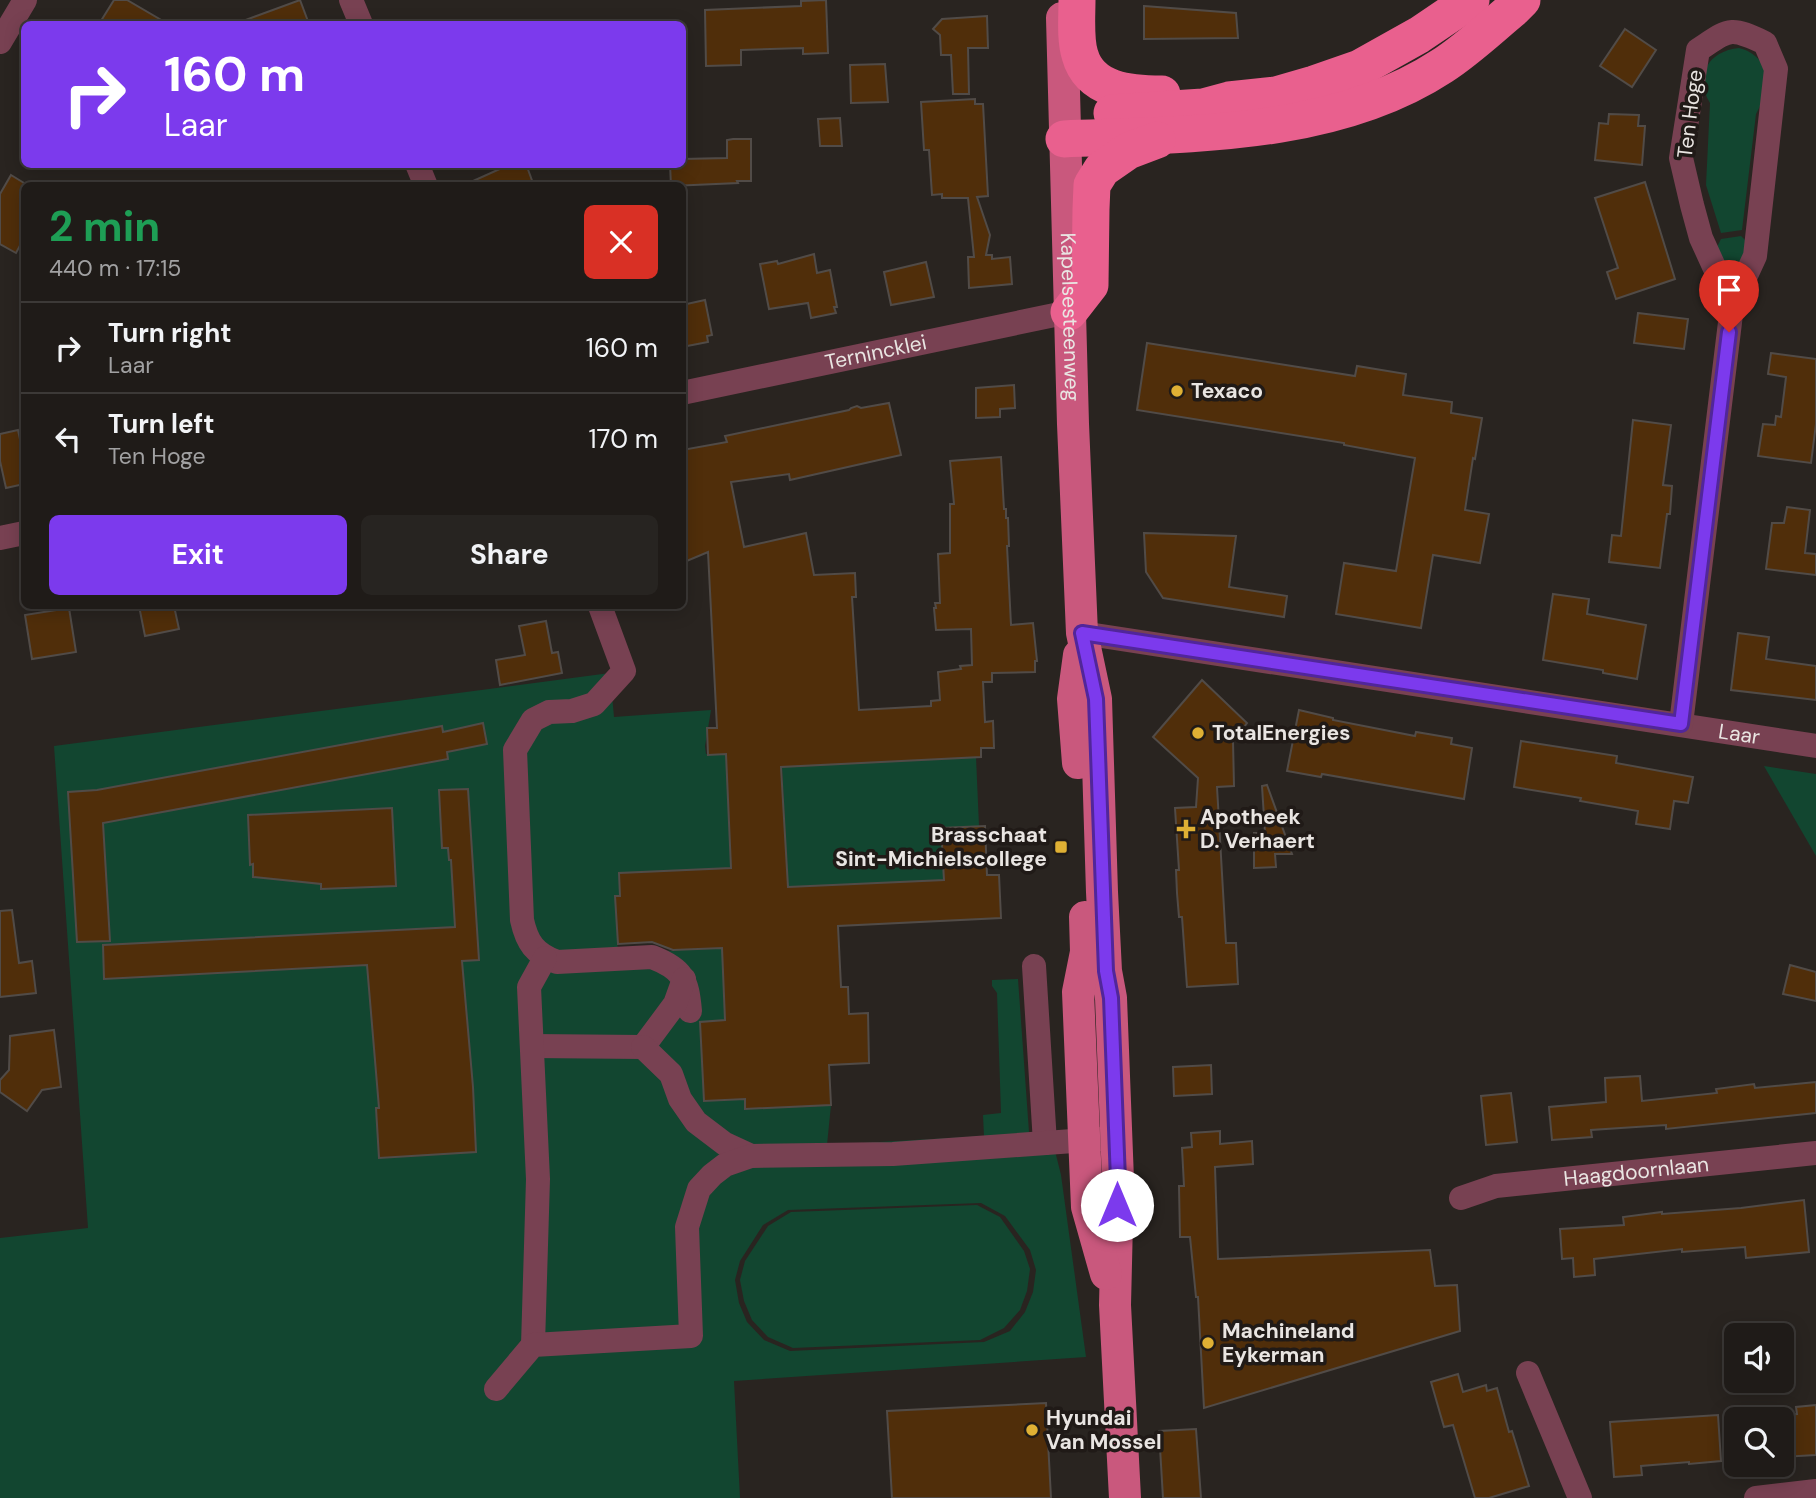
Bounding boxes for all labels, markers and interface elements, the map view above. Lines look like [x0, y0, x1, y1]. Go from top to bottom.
text: 160 m [164, 42, 305, 106]
icon: right [49, 49, 140, 140]
street label: Ten Hoge [1671, 68, 1709, 160]
text: Laar [164, 104, 228, 146]
text: 2 min [49, 199, 160, 254]
button: close [584, 205, 658, 279]
street label: Kapelsesteenweg [1054, 232, 1086, 402]
text: 440 m · 17:15 [49, 253, 181, 283]
pin [1699, 260, 1759, 332]
icon: arrive [1710, 271, 1748, 309]
text: Turn right [108, 316, 232, 350]
street label: Ternincklei [822, 328, 929, 377]
icon: right [49, 329, 87, 367]
text: 160 m [586, 331, 658, 365]
text: Laar [108, 350, 154, 380]
place label: Texaco [1191, 377, 1263, 405]
marker: Texaco [1169, 383, 1185, 399]
text: Turn left [108, 407, 215, 441]
icon: left [49, 420, 87, 458]
text: 170 m [589, 422, 658, 456]
text: Ten Hoge [108, 441, 205, 471]
button: Exit [49, 515, 347, 595]
button: Share [361, 515, 658, 595]
street label: Laar [1717, 717, 1762, 751]
place label: TotalEnergies [1212, 719, 1350, 747]
marker: TotalEnergies [1190, 725, 1206, 741]
place label: Apotheek D. Verhaert [1200, 803, 1315, 855]
place label: Brasschaat Sint-Michielscollege [835, 821, 1047, 873]
marker: Apotheek D. Verhaert [1178, 821, 1194, 837]
marker: Brasschaat Sint-Michielscollege [1053, 839, 1069, 855]
street label: Haagdoornlaan [1562, 1150, 1710, 1193]
position arrow [1080, 1168, 1154, 1242]
place label: Machineland Eykerman [1222, 1317, 1355, 1369]
map controls [1724, 1323, 1794, 1477]
button: sound [1724, 1323, 1794, 1393]
marker: Machineland Eykerman [1200, 1335, 1216, 1351]
place label: Hyundai Van Mossel [1046, 1404, 1162, 1456]
button: search [1724, 1407, 1794, 1477]
marker: Hyundai Van Mossel [1024, 1422, 1040, 1438]

